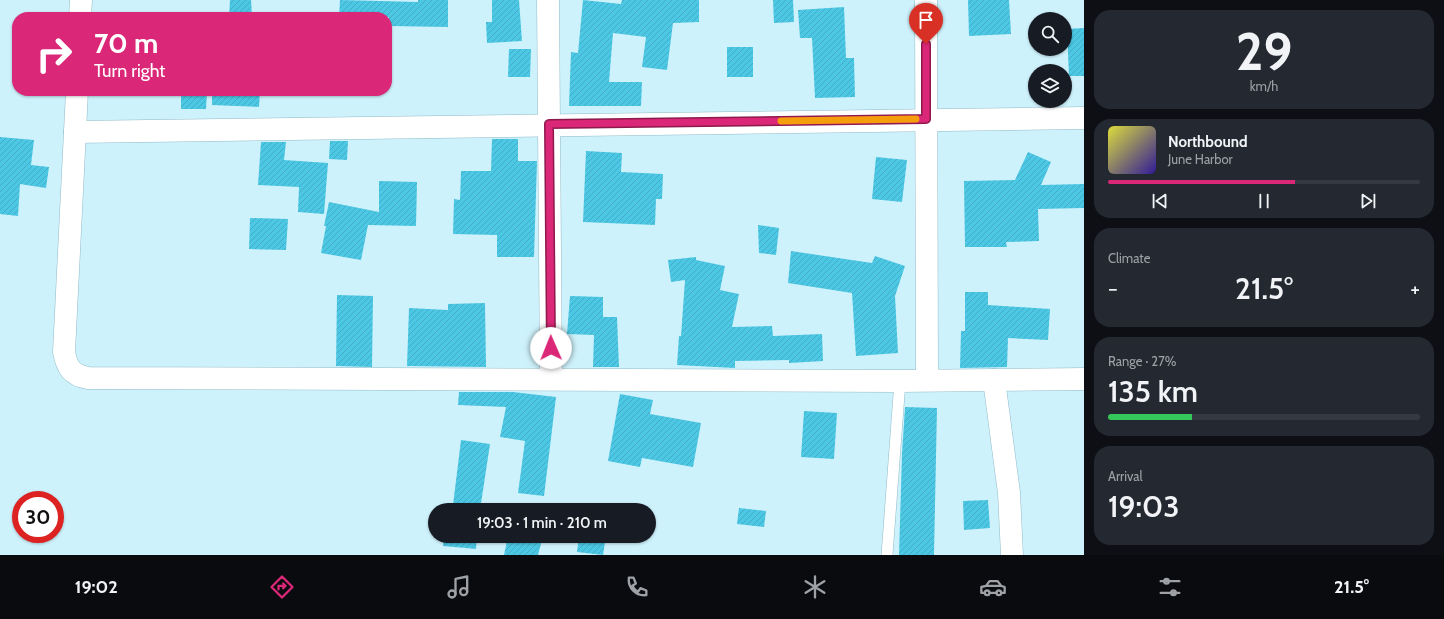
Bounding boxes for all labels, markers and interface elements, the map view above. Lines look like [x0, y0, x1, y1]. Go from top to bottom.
pin [909, 3, 943, 44]
icon: arrive [915, 9, 937, 31]
map controls [1028, 12, 1072, 108]
button: search [1028, 12, 1072, 56]
text: 29 [1236, 20, 1292, 83]
text: 70 m [94, 26, 158, 60]
icon: right [28, 28, 80, 80]
text: Turn right [94, 60, 165, 82]
button: layers [1028, 64, 1072, 108]
text: km/h [1250, 78, 1278, 94]
text: Northbound [1168, 133, 1248, 151]
text: June Harbor [1168, 151, 1233, 167]
icon: previous [1149, 190, 1171, 212]
icon: pause [1253, 190, 1275, 212]
icon: next [1357, 190, 1379, 212]
text: Climate [1108, 250, 1150, 266]
text: 21.5° [1235, 270, 1293, 307]
text: − [1108, 275, 1118, 302]
text: + [1410, 275, 1420, 302]
position arrow [530, 327, 572, 369]
text: Range · 27% [1108, 353, 1176, 369]
text: 135 km [1108, 373, 1198, 410]
text: Arrival [1108, 468, 1143, 484]
text: 19:03 [1108, 488, 1179, 525]
speed limit sign: 30 [12, 491, 64, 543]
text: 19:03 · 1 min · 210 m [477, 514, 607, 532]
icon: directions [268, 573, 296, 601]
icon: music [445, 573, 473, 601]
icon: phone [623, 573, 651, 601]
icon: climate [801, 573, 829, 601]
icon: car [979, 573, 1007, 601]
icon: filters [1156, 573, 1184, 601]
text: 19:02 [75, 576, 118, 598]
text: 21.5° [1334, 576, 1369, 598]

